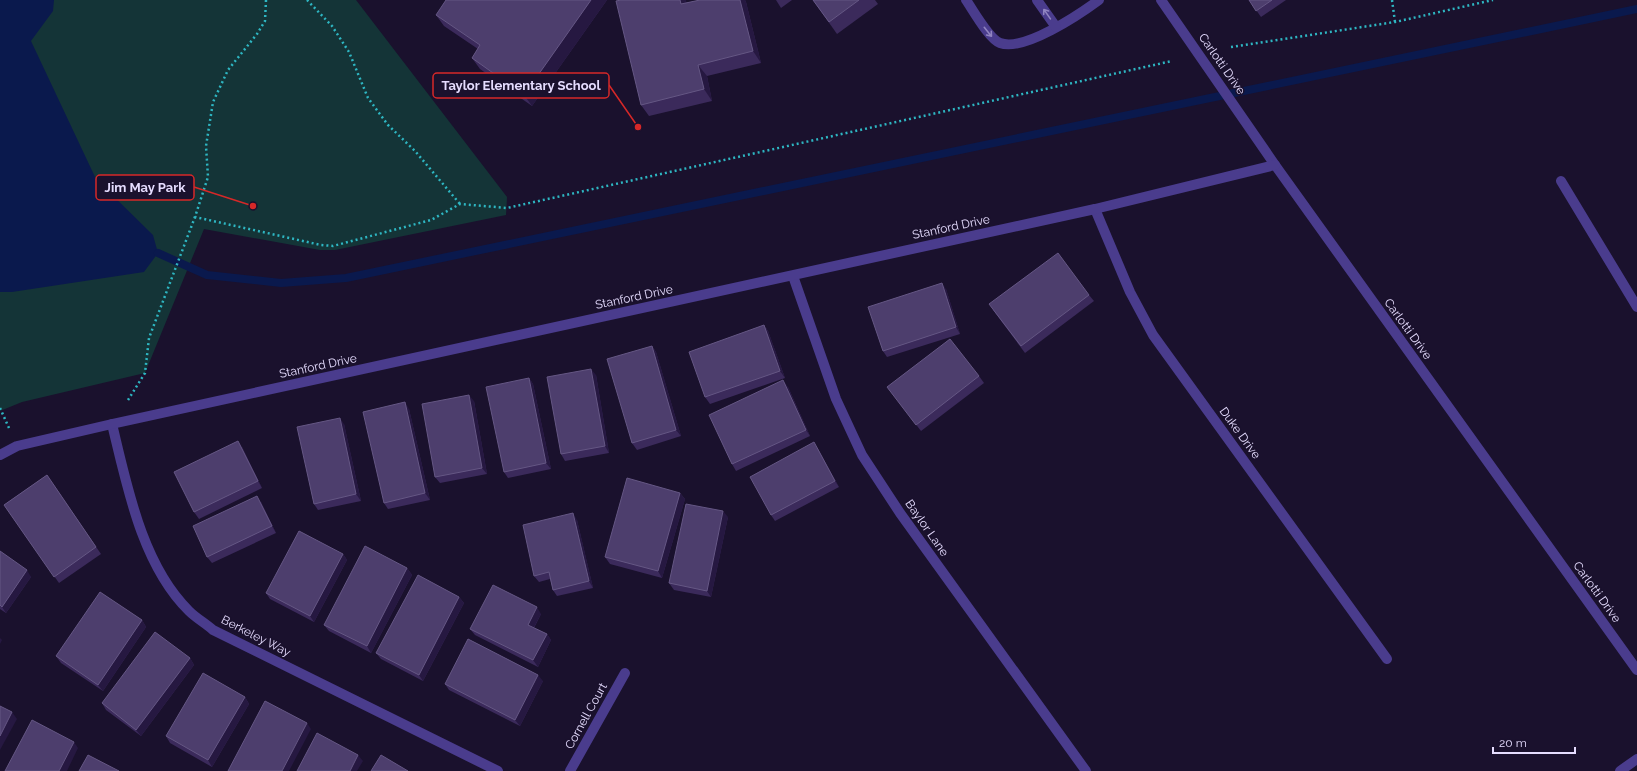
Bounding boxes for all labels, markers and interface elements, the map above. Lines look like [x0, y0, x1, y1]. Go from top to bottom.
one-way arrow [1043, 8, 1051, 19]
one-way arrow [984, 26, 993, 37]
street label: Carlotti Drive [1196, 31, 1248, 97]
callout: Taylor Elementary School [433, 73, 609, 98]
text: Taylor Elementary School [441, 78, 601, 93]
callout: Jim May Park [96, 175, 194, 200]
text: Jim May Park [105, 180, 186, 195]
street label: Stanford Drive [911, 212, 991, 242]
street label: Stanford Drive [594, 282, 674, 312]
street label: Carlotti Drive [1381, 296, 1435, 362]
street label: Stanford Drive [278, 351, 358, 381]
street label: Duke Drive [1217, 404, 1263, 462]
street label: Baylor Lane [902, 497, 952, 559]
street label: Carlotti Drive [1570, 559, 1624, 625]
street label: Berkeley Way [219, 612, 293, 660]
street label: Cornell Court [562, 680, 610, 752]
scale bar [1493, 729, 1575, 755]
text: 20 m [1499, 736, 1527, 750]

